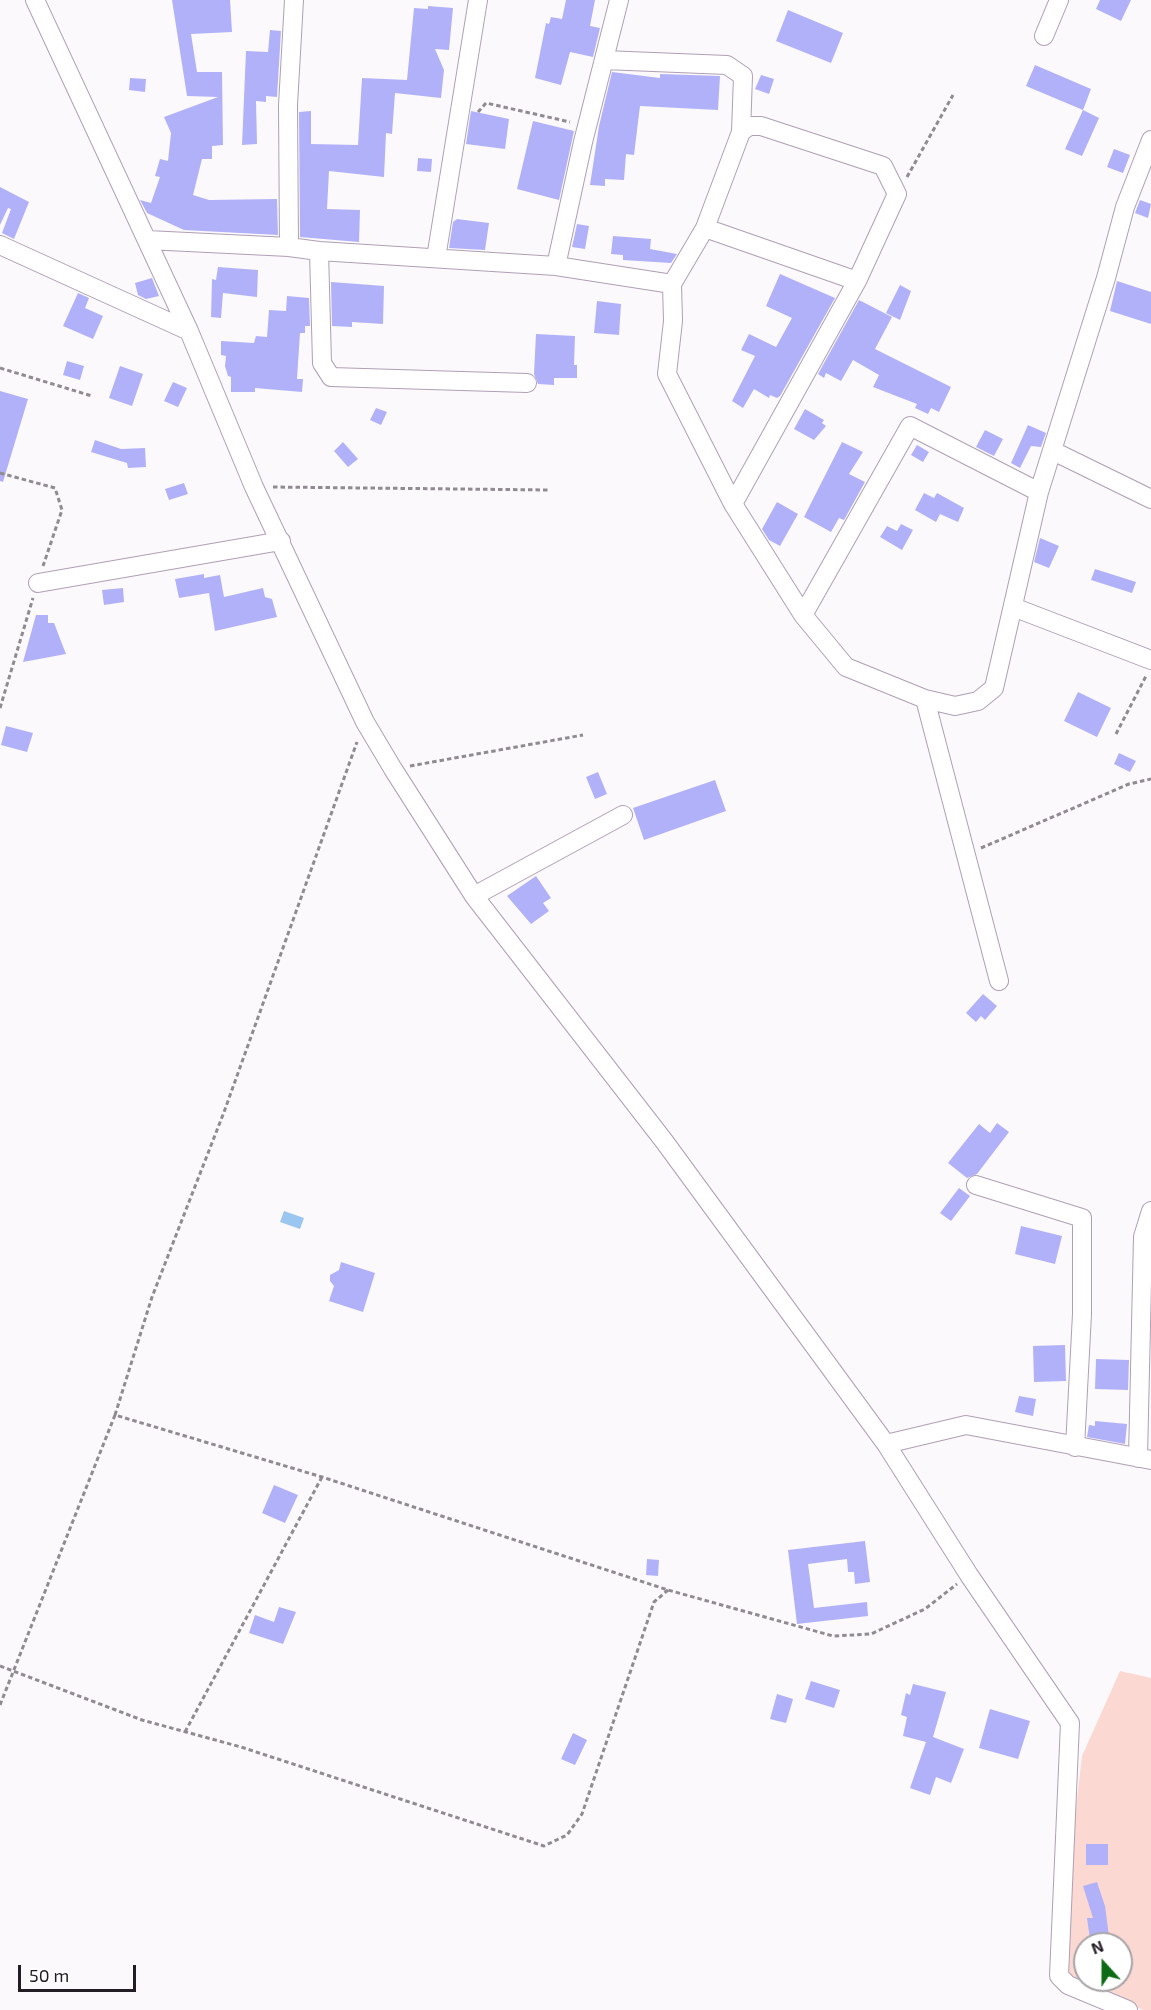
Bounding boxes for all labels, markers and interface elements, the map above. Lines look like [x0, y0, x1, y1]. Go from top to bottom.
north arrow [1073, 1932, 1133, 1992]
text: N [1088, 1936, 1106, 1958]
scale bar [21, 1953, 140, 1991]
text: 50 m [29, 1964, 69, 1986]

